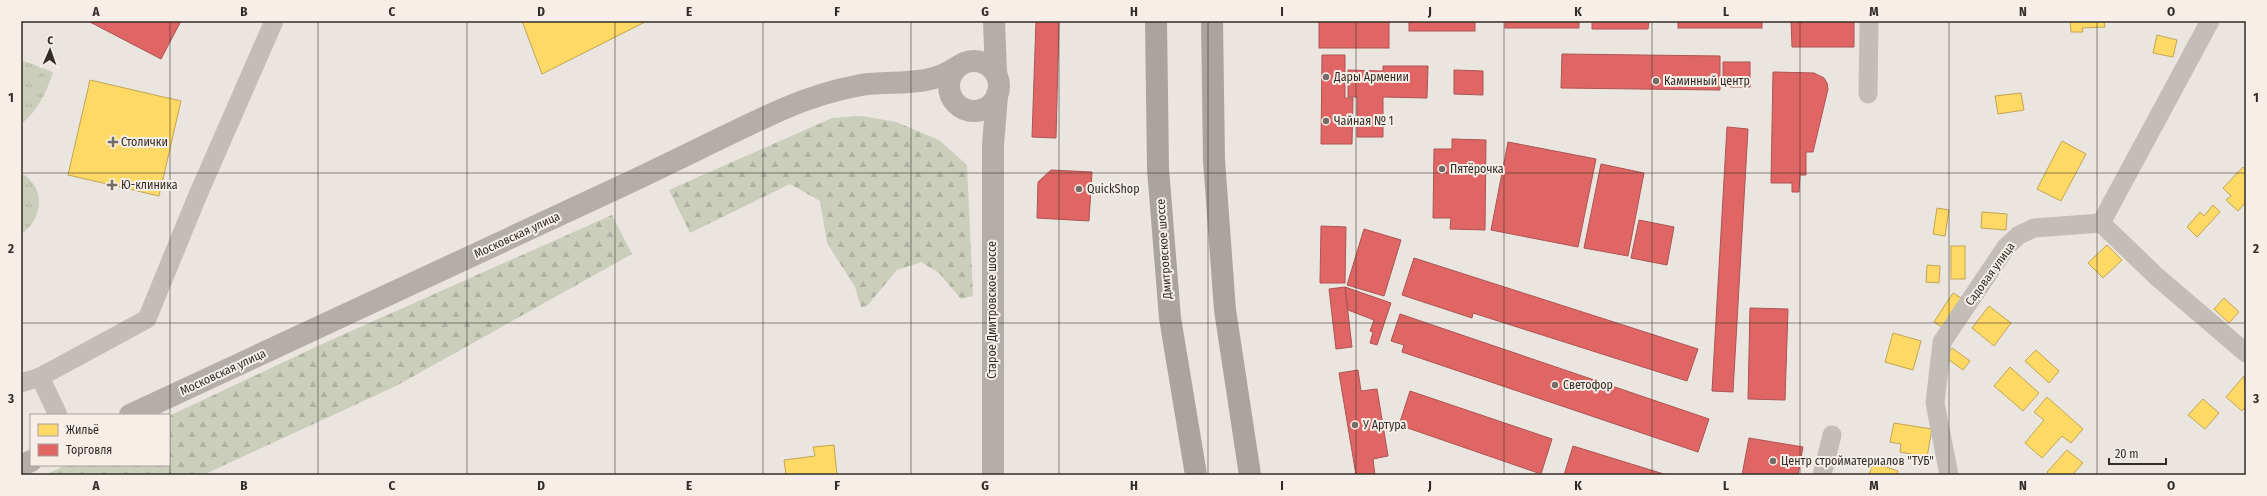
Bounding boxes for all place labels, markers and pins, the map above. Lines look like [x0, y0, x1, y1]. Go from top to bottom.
place label: Дары Армении [1333, 70, 1409, 84]
marker: Дары Армении [1321, 72, 1331, 82]
place label: Каминный центр [1664, 74, 1750, 88]
marker: Каминный центр [1651, 76, 1661, 86]
place label: Чайная № 1 [1334, 114, 1394, 128]
marker: Чайная № 1 [1321, 116, 1331, 126]
place label: Столички [121, 135, 168, 149]
marker: Столички [108, 137, 118, 147]
place label: Пятёрочка [1450, 162, 1504, 176]
marker: Пятёрочка [1437, 164, 1447, 174]
place label: Ю-клиника [121, 178, 178, 192]
marker: Ю-клиника [106, 179, 118, 191]
place label: QuickShop [1087, 182, 1140, 196]
marker: QuickShop [1074, 184, 1084, 194]
place label: Светофор [1563, 378, 1613, 392]
marker: Светофор [1550, 380, 1560, 390]
place label: У Артура [1362, 418, 1407, 432]
marker: У Артура [1350, 420, 1360, 430]
place label: Центр стройматериалов "ТУБ" [1781, 454, 1934, 468]
marker: Центр стройматериалов "ТУБ" [1768, 456, 1778, 466]

